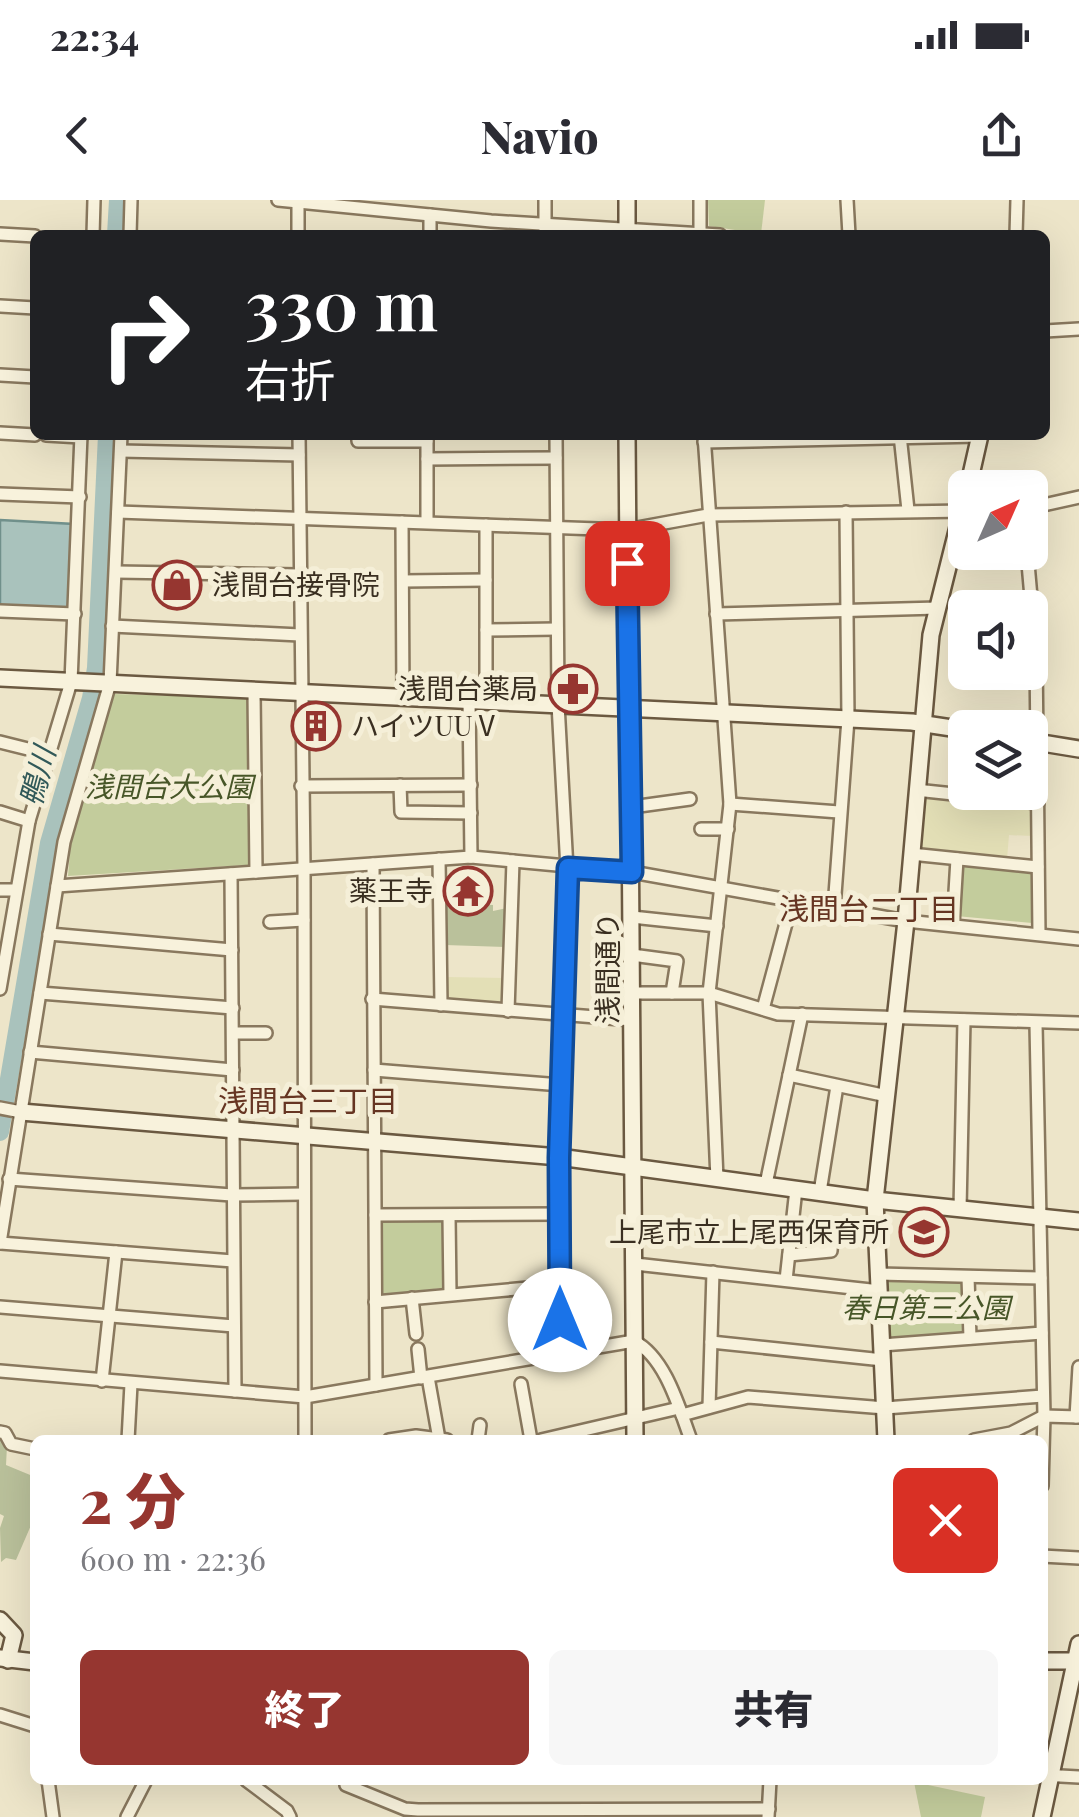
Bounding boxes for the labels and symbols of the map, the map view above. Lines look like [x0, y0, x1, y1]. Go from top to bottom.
north arrow [948, 470, 1048, 570]
pin [585, 521, 670, 606]
shop icon: 浅間台接骨院 [151, 559, 203, 611]
place label: 浅間台接骨院 [212, 565, 380, 602]
pharmacy icon: 浅間台薬局 [547, 663, 599, 715]
place label: 浅間台薬局 [398, 669, 538, 706]
building icon: ハイツUUⅤ [290, 700, 342, 752]
place label: ハイツUUⅤ [351, 706, 501, 743]
water label: 鴨川 [9, 739, 64, 811]
park label: 浅間台大公園 [85, 767, 257, 804]
temple icon: 薬王寺 [442, 865, 494, 917]
place label: 薬王寺 [349, 871, 433, 908]
district label: 浅間台二丁目 [779, 888, 959, 928]
street label: 浅間通り [588, 912, 625, 1024]
district label: 浅間台三丁目 [218, 1080, 398, 1120]
school or university icon: 上尾市立上尾西保育所 [898, 1206, 950, 1258]
place label: 上尾市立上尾西保育所 [609, 1212, 889, 1249]
position arrow [508, 1268, 612, 1372]
park label: 春日第三公園 [842, 1288, 1014, 1325]

